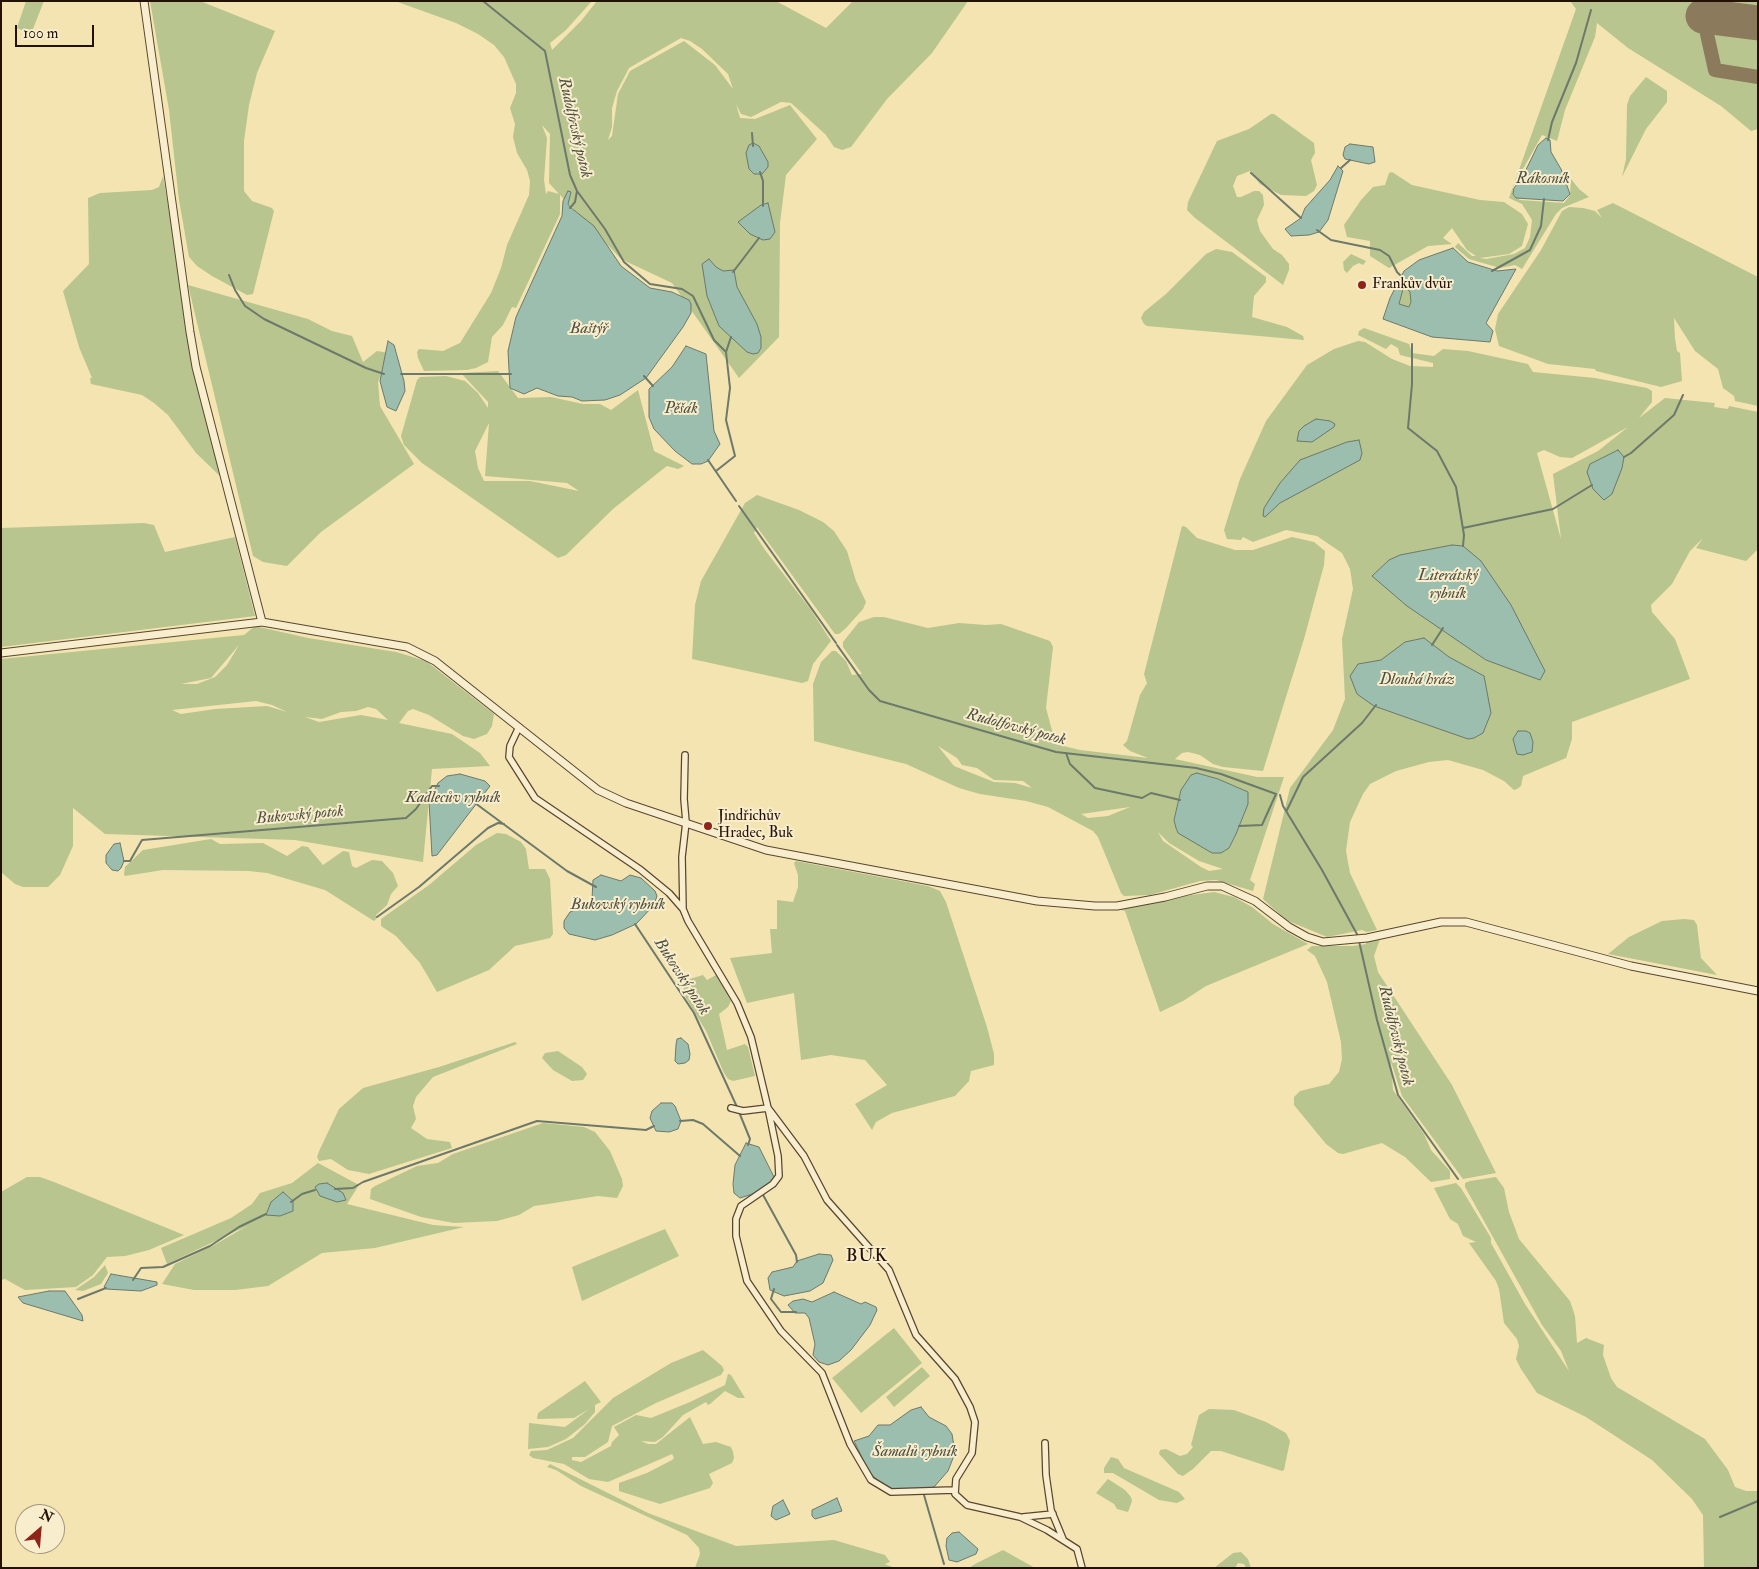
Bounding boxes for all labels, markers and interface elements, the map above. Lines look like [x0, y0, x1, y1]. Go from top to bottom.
scale bar [18, 15, 96, 47]
text: 100 m [23, 24, 58, 43]
water label: Rudolfovský potok [553, 76, 595, 180]
water label: Rákosník [1516, 170, 1570, 190]
place label: Frankův dvůr [1372, 276, 1452, 294]
marker: Frankův dvůr [1356, 279, 1368, 291]
water label: Baštýř [570, 320, 608, 340]
water label: Pěšák [664, 400, 698, 420]
water label: Literátský rybník [1418, 567, 1478, 605]
water label: Dlouhá hráz [1379, 671, 1455, 691]
water label: Rudolfovský potok [964, 705, 1068, 751]
water label: Kadlecův rybník [405, 789, 501, 809]
water label: Bukovský potok [255, 803, 345, 829]
place label: Jindřichův Hradec, Buk [718, 808, 793, 843]
marker: Jindřichův Hradec, Buk [702, 820, 714, 832]
water label: Bukovský rybník [571, 896, 665, 916]
water label: Bukovský potok [649, 935, 713, 1019]
water label: Rudolfovský potok [1373, 984, 1417, 1088]
district label: BUK [845, 1246, 889, 1268]
water label: Šamalů rybník [872, 1443, 958, 1463]
north arrow [15, 1504, 65, 1554]
text: N [37, 1506, 56, 1526]

